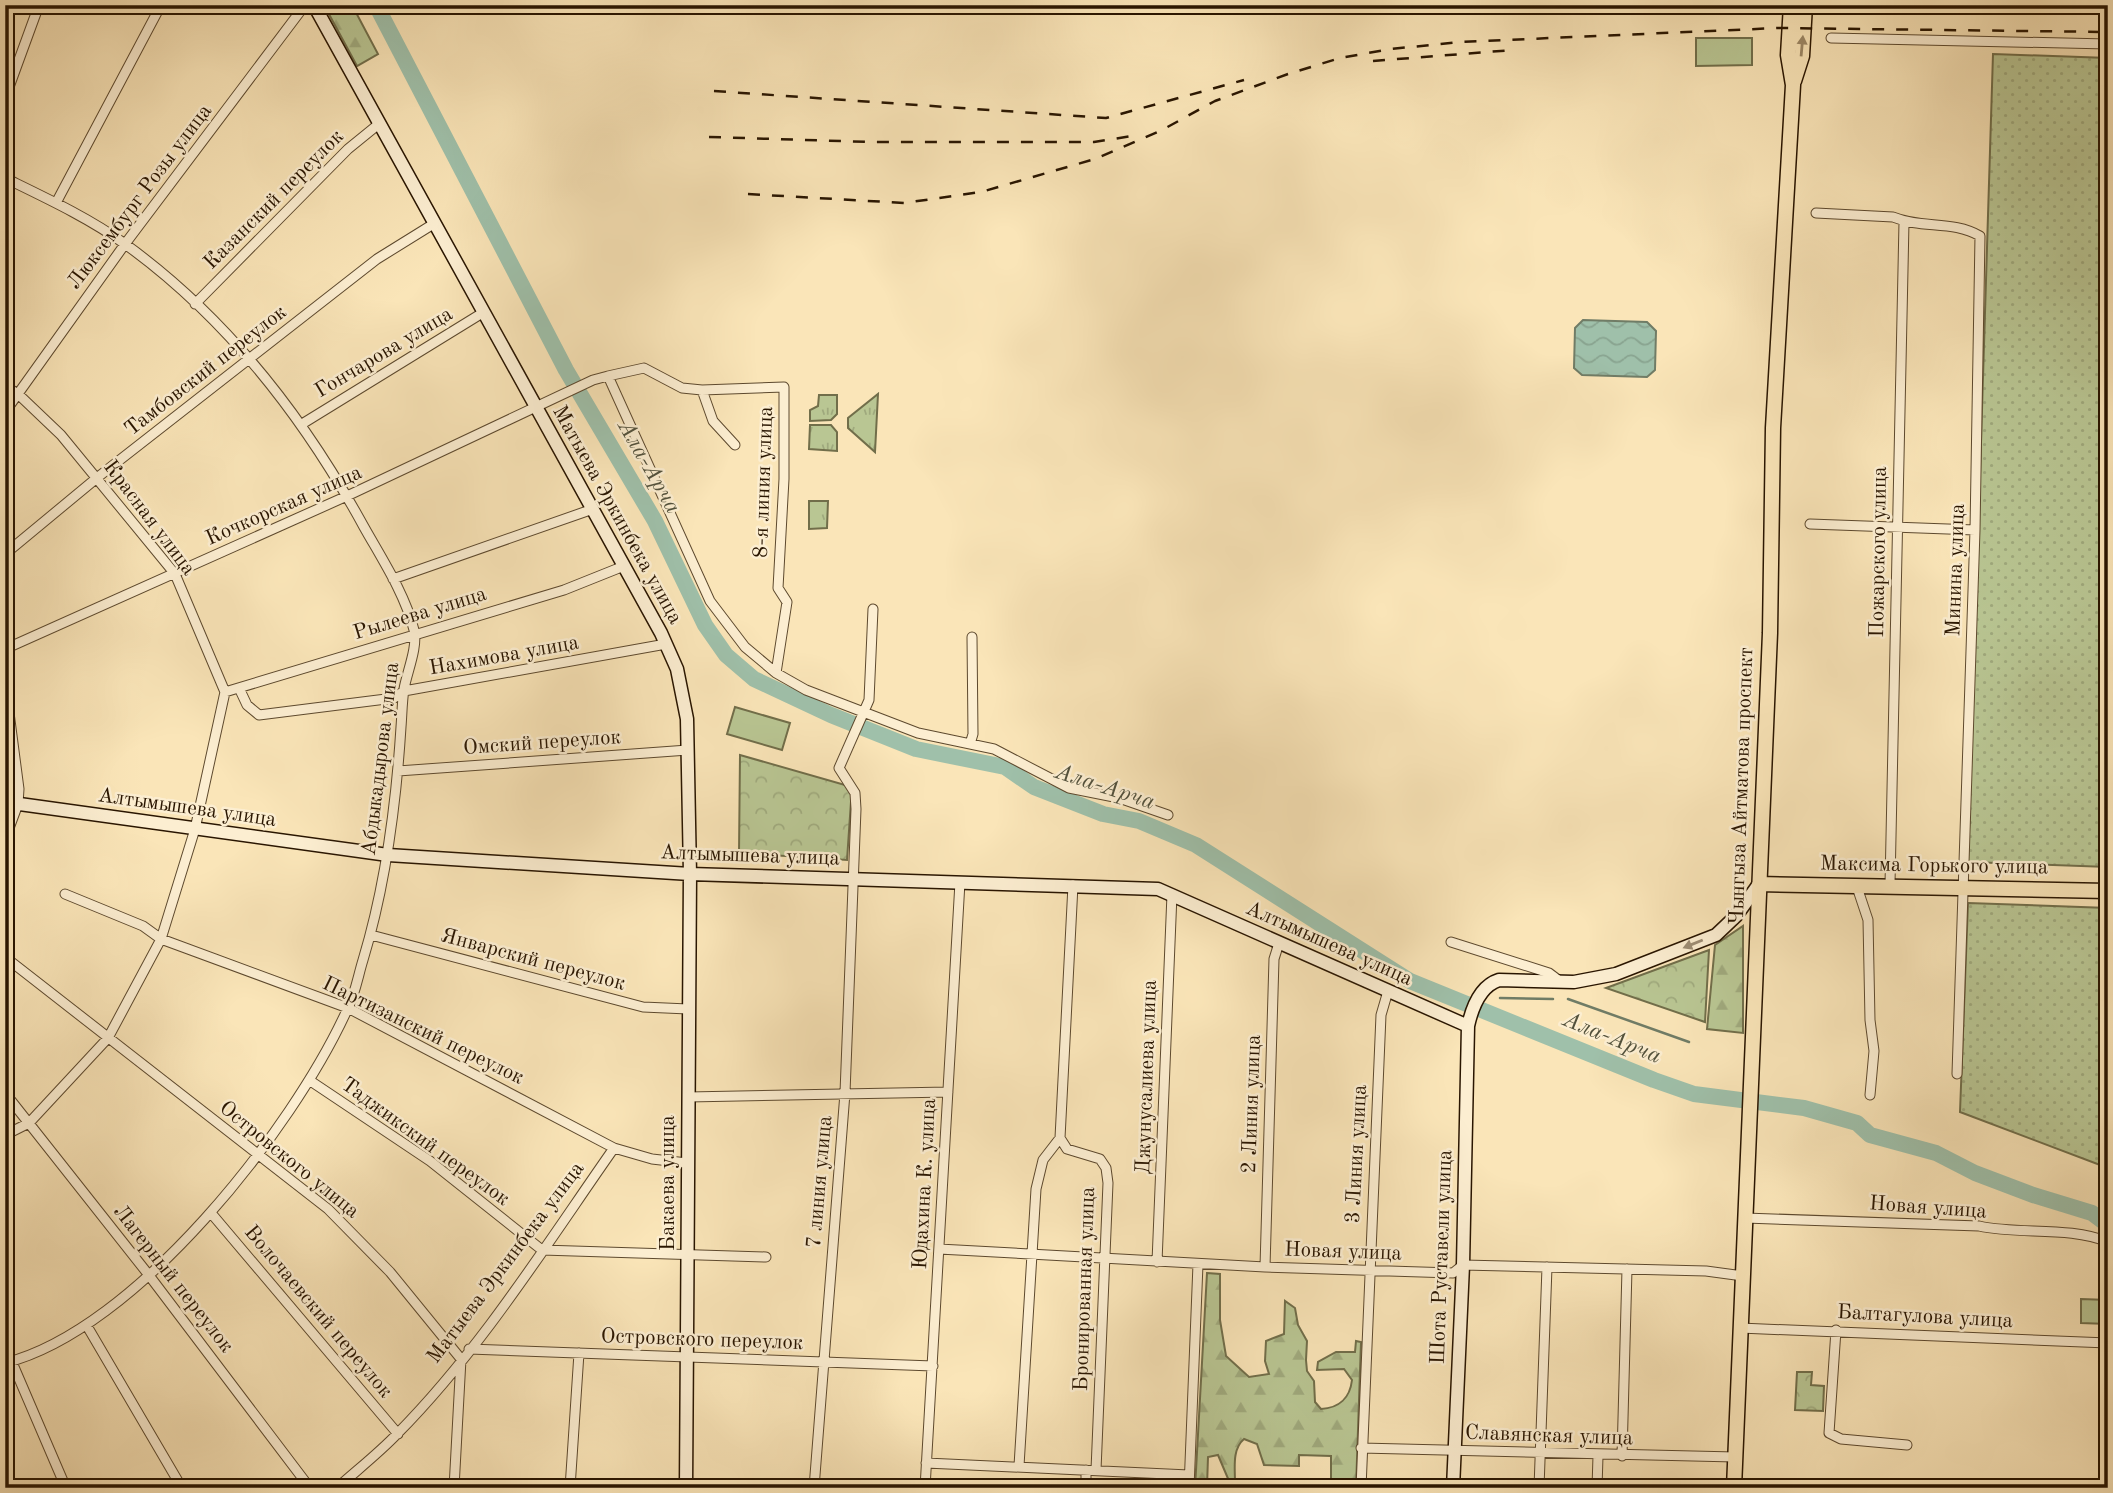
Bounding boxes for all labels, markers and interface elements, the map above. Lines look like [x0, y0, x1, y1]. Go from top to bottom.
one-way arrow [1797, 35, 1808, 57]
street label: Люксембург Розы улица [64, 101, 216, 293]
street label: Казанский переулок [200, 126, 348, 274]
street label: Тамбовский переулок [121, 301, 291, 440]
street label: Гончарова улица [312, 304, 456, 402]
street label: Матыева Эркинбека улица [548, 402, 686, 628]
street label: 8-я линия улица [751, 406, 777, 558]
water label: Ала-Арча [611, 415, 685, 518]
street label: Красная улица [99, 457, 199, 579]
street label: Кочкорская улица [203, 462, 365, 550]
street label: Пожарского улица [1867, 466, 1891, 638]
street label: Минина улица [1943, 503, 1969, 637]
street label: Рылеева улица [351, 584, 489, 644]
street label: Нахимова улица [427, 632, 581, 680]
street label: Чынгыза Айтматова проспект [1727, 647, 1757, 925]
street label: Абдыкадырова улица [359, 661, 403, 857]
street label: Омский переулок [462, 727, 622, 759]
water label: Ала-Арча [1050, 759, 1158, 815]
street label: Алтымышева улица [96, 785, 278, 831]
street label: Алтымышева улица [660, 842, 840, 870]
street label: Максима Горького улица [1820, 854, 2048, 878]
street label: Алтымышева улица [1243, 898, 1415, 990]
street label: Январский переулок [439, 925, 628, 995]
one-way arrow [1682, 939, 1703, 950]
street label: Партизанский переулок [319, 973, 527, 1089]
street label: Джунусалиева улица [1133, 979, 1161, 1175]
water label: Ала-Арча [1557, 1007, 1664, 1069]
street label: 2 Линия улица [1239, 1034, 1265, 1174]
street label: Таджикский переулок [337, 1074, 514, 1210]
street label: 3 Линия улица [1343, 1084, 1371, 1224]
street label: Островского улица [215, 1097, 363, 1223]
street label: Юдахина К. улица [910, 1098, 940, 1270]
street label: Бакаева улица [658, 1115, 679, 1251]
street label: 7 линия улица [804, 1115, 836, 1249]
street label: Шота Руставели улица [1428, 1149, 1456, 1365]
street label: Матыева Эркинбека улица [424, 1158, 588, 1368]
street label: Бронированная улица [1071, 1186, 1099, 1392]
street label: Новая улица [1868, 1193, 1988, 1223]
street label: Лагерный переулок [109, 1201, 237, 1357]
street label: Волочаевский переулок [240, 1222, 396, 1403]
street label: Новая улица [1284, 1239, 1402, 1265]
street label: Балтагулова улица [1836, 1302, 2014, 1332]
street label: Островского переулок [600, 1326, 804, 1354]
street label: Славянская улица [1465, 1423, 1633, 1449]

